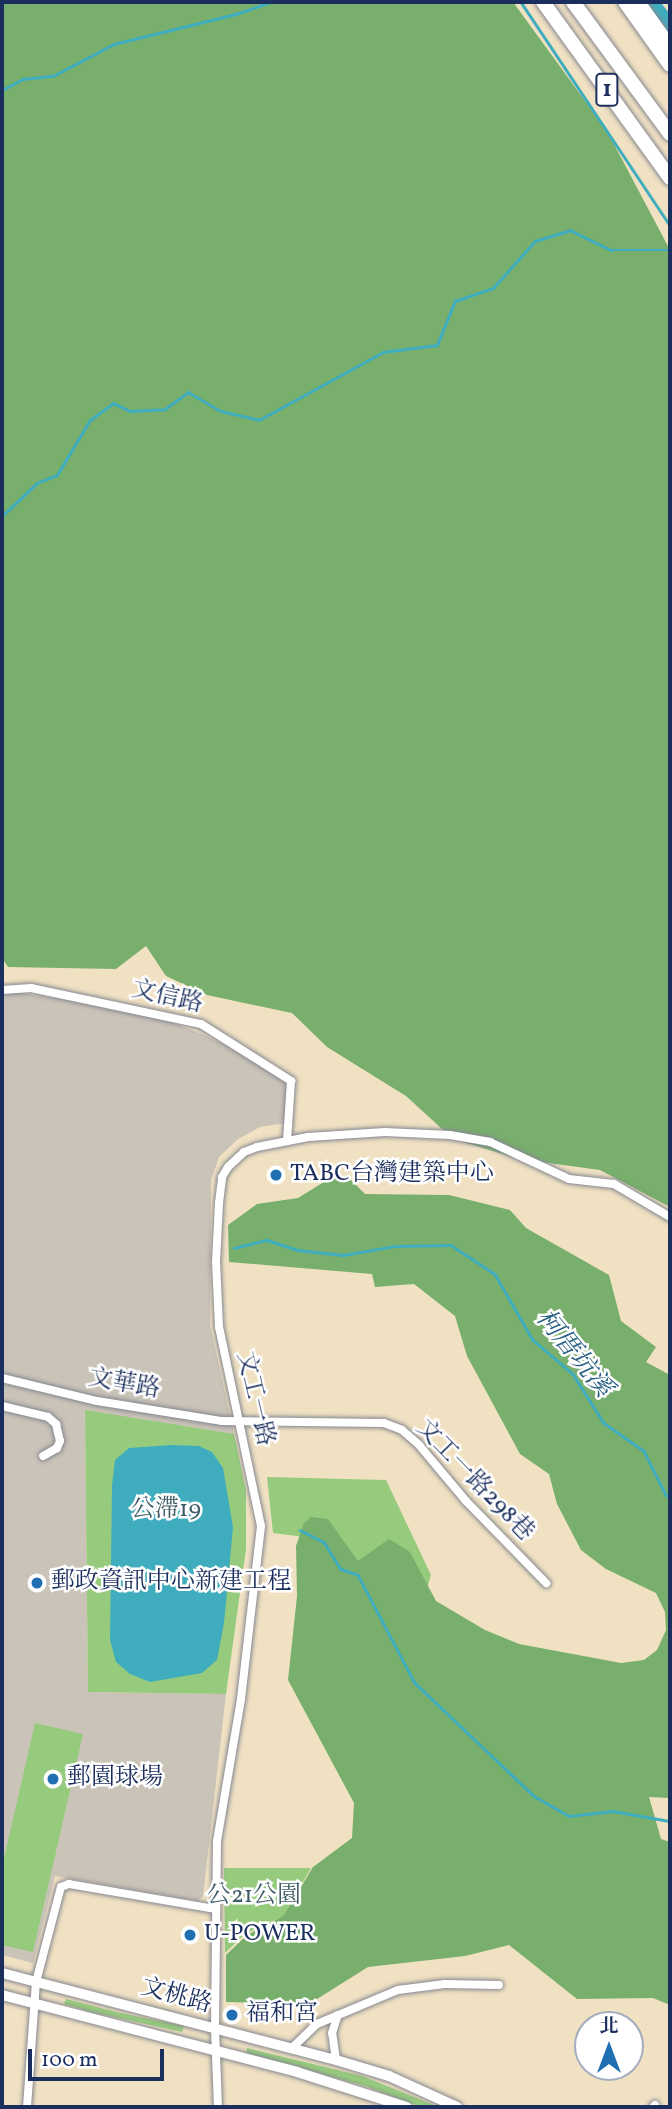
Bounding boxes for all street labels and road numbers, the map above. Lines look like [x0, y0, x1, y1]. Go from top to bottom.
road number: 1 [595, 71, 619, 110]
street label: 文信路 [129, 976, 205, 1020]
street label: 文工一路 [229, 1349, 279, 1449]
street label: 文華路 [86, 1365, 162, 1405]
street label: 文工一路298巷 [409, 1414, 539, 1548]
street label: 文桃路 [137, 1974, 215, 2020]

